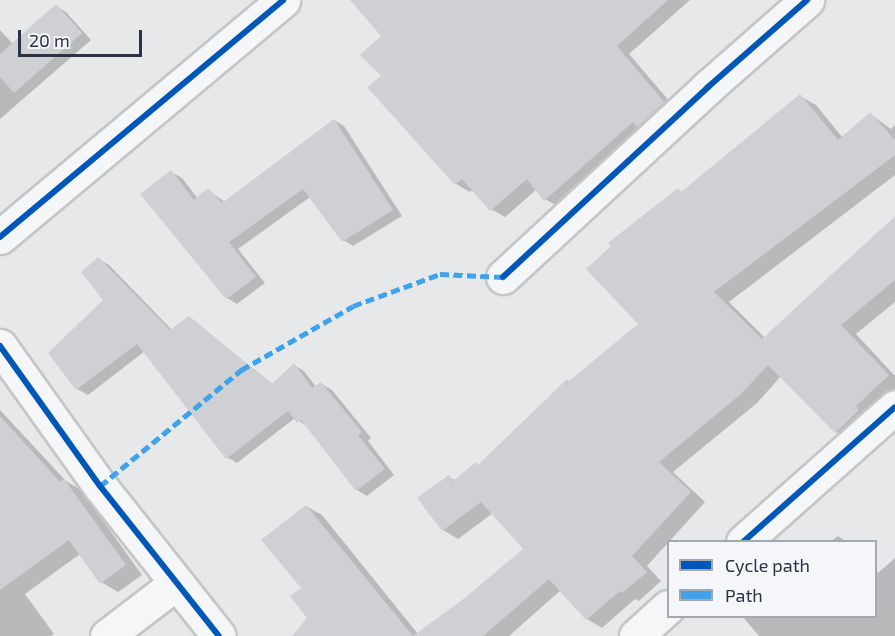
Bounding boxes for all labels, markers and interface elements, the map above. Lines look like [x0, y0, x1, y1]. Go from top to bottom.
scale bar [21, 18, 146, 56]
text: 20 m [29, 29, 70, 51]
legend [667, 540, 877, 618]
text: Cycle path [725, 554, 810, 576]
text: Path [725, 584, 763, 606]

